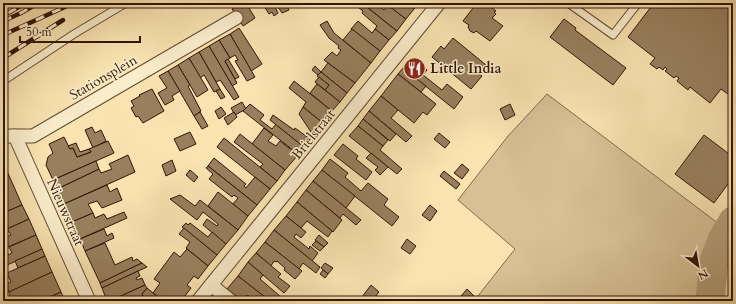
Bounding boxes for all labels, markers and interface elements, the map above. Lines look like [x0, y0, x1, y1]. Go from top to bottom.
scale bar [20, 18, 140, 44]
text: 50 m [26, 24, 53, 40]
street label: Stationsplein [66, 50, 141, 104]
restaurant icon: Little India [401, 55, 427, 81]
place label: Little India [430, 59, 501, 78]
street label: Brielstraat [287, 105, 340, 163]
street label: Nieuwstraat [42, 176, 89, 249]
north arrow [678, 246, 718, 286]
text: N [695, 265, 711, 283]

